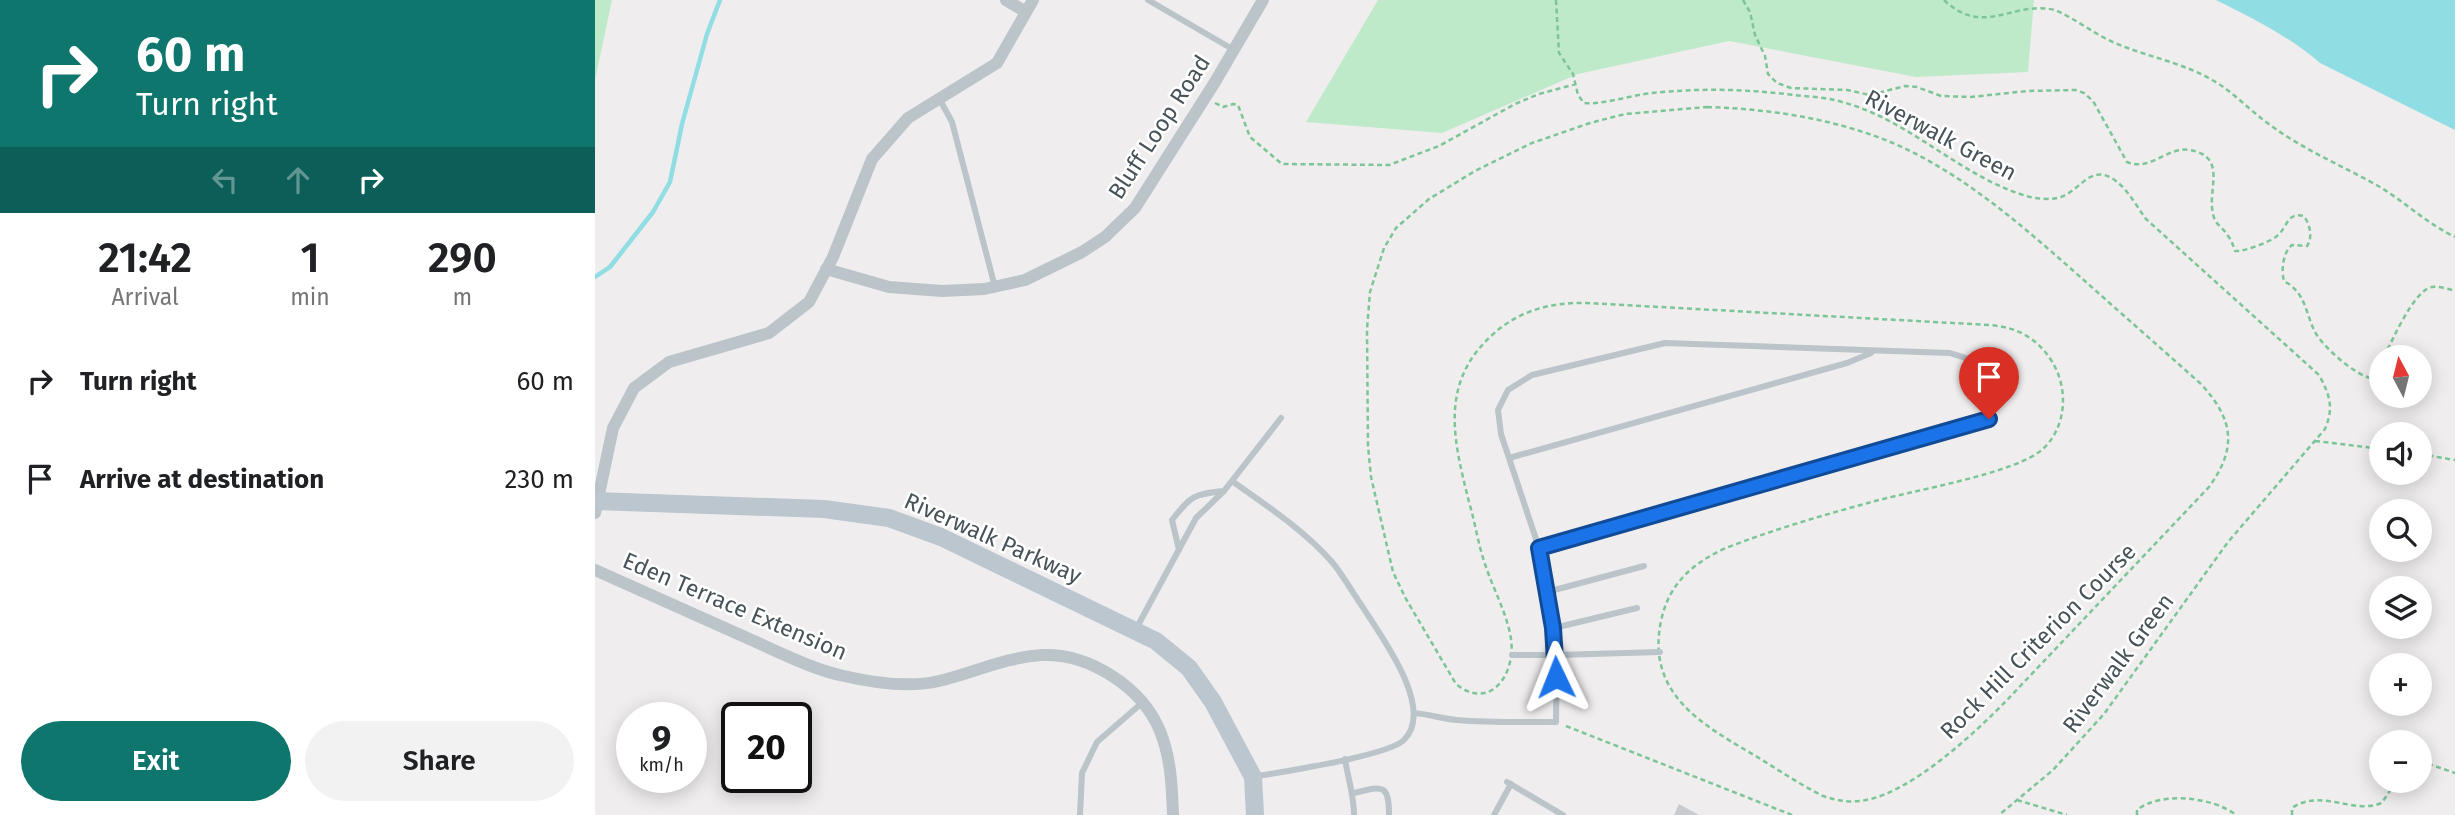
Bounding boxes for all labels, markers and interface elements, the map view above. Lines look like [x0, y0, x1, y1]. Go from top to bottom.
text: 60 m [136, 25, 245, 84]
icon: right [21, 28, 112, 119]
street label: Bluff Loop Road [1102, 50, 1216, 204]
street label: Riverwalk Green [1861, 83, 2021, 187]
text: Turn right [136, 85, 278, 123]
icon: left [206, 161, 244, 199]
icon: ahead [279, 161, 317, 199]
icon: right [352, 161, 390, 199]
text: 21:42 [98, 233, 192, 283]
text: 1 [300, 233, 320, 283]
text: 290 [428, 233, 497, 283]
text: Arrival [111, 283, 179, 311]
text: min [290, 283, 330, 311]
text: m [453, 283, 472, 311]
north arrow [2369, 345, 2433, 408]
map controls [2369, 345, 2432, 793]
pin [1959, 347, 2019, 419]
icon: arrive [1970, 358, 2008, 396]
icon: right [21, 362, 59, 400]
text: Turn right [80, 366, 197, 397]
text: 60 m [516, 366, 574, 397]
button: sound [2369, 422, 2432, 485]
icon: arrive [21, 460, 59, 498]
text: Arrive at destination [80, 464, 324, 495]
text: 230 m [505, 464, 574, 495]
street label: Riverwalk Parkway [900, 486, 1087, 590]
button: search [2369, 499, 2432, 562]
street label: Rock Hill Criterion Course [1934, 537, 2142, 745]
street label: Eden Terrace Extension [619, 546, 851, 666]
button: layers [2369, 576, 2432, 639]
street label: Riverwalk Green [2056, 588, 2180, 738]
position arrow [1519, 640, 1593, 714]
button: + [2369, 653, 2432, 716]
speed limit sign: 20 [721, 702, 812, 793]
text: 9 [652, 717, 671, 759]
button: Exit [21, 721, 291, 801]
button: Share [305, 721, 574, 801]
button: − [2369, 730, 2432, 793]
text: km/h [639, 754, 684, 776]

